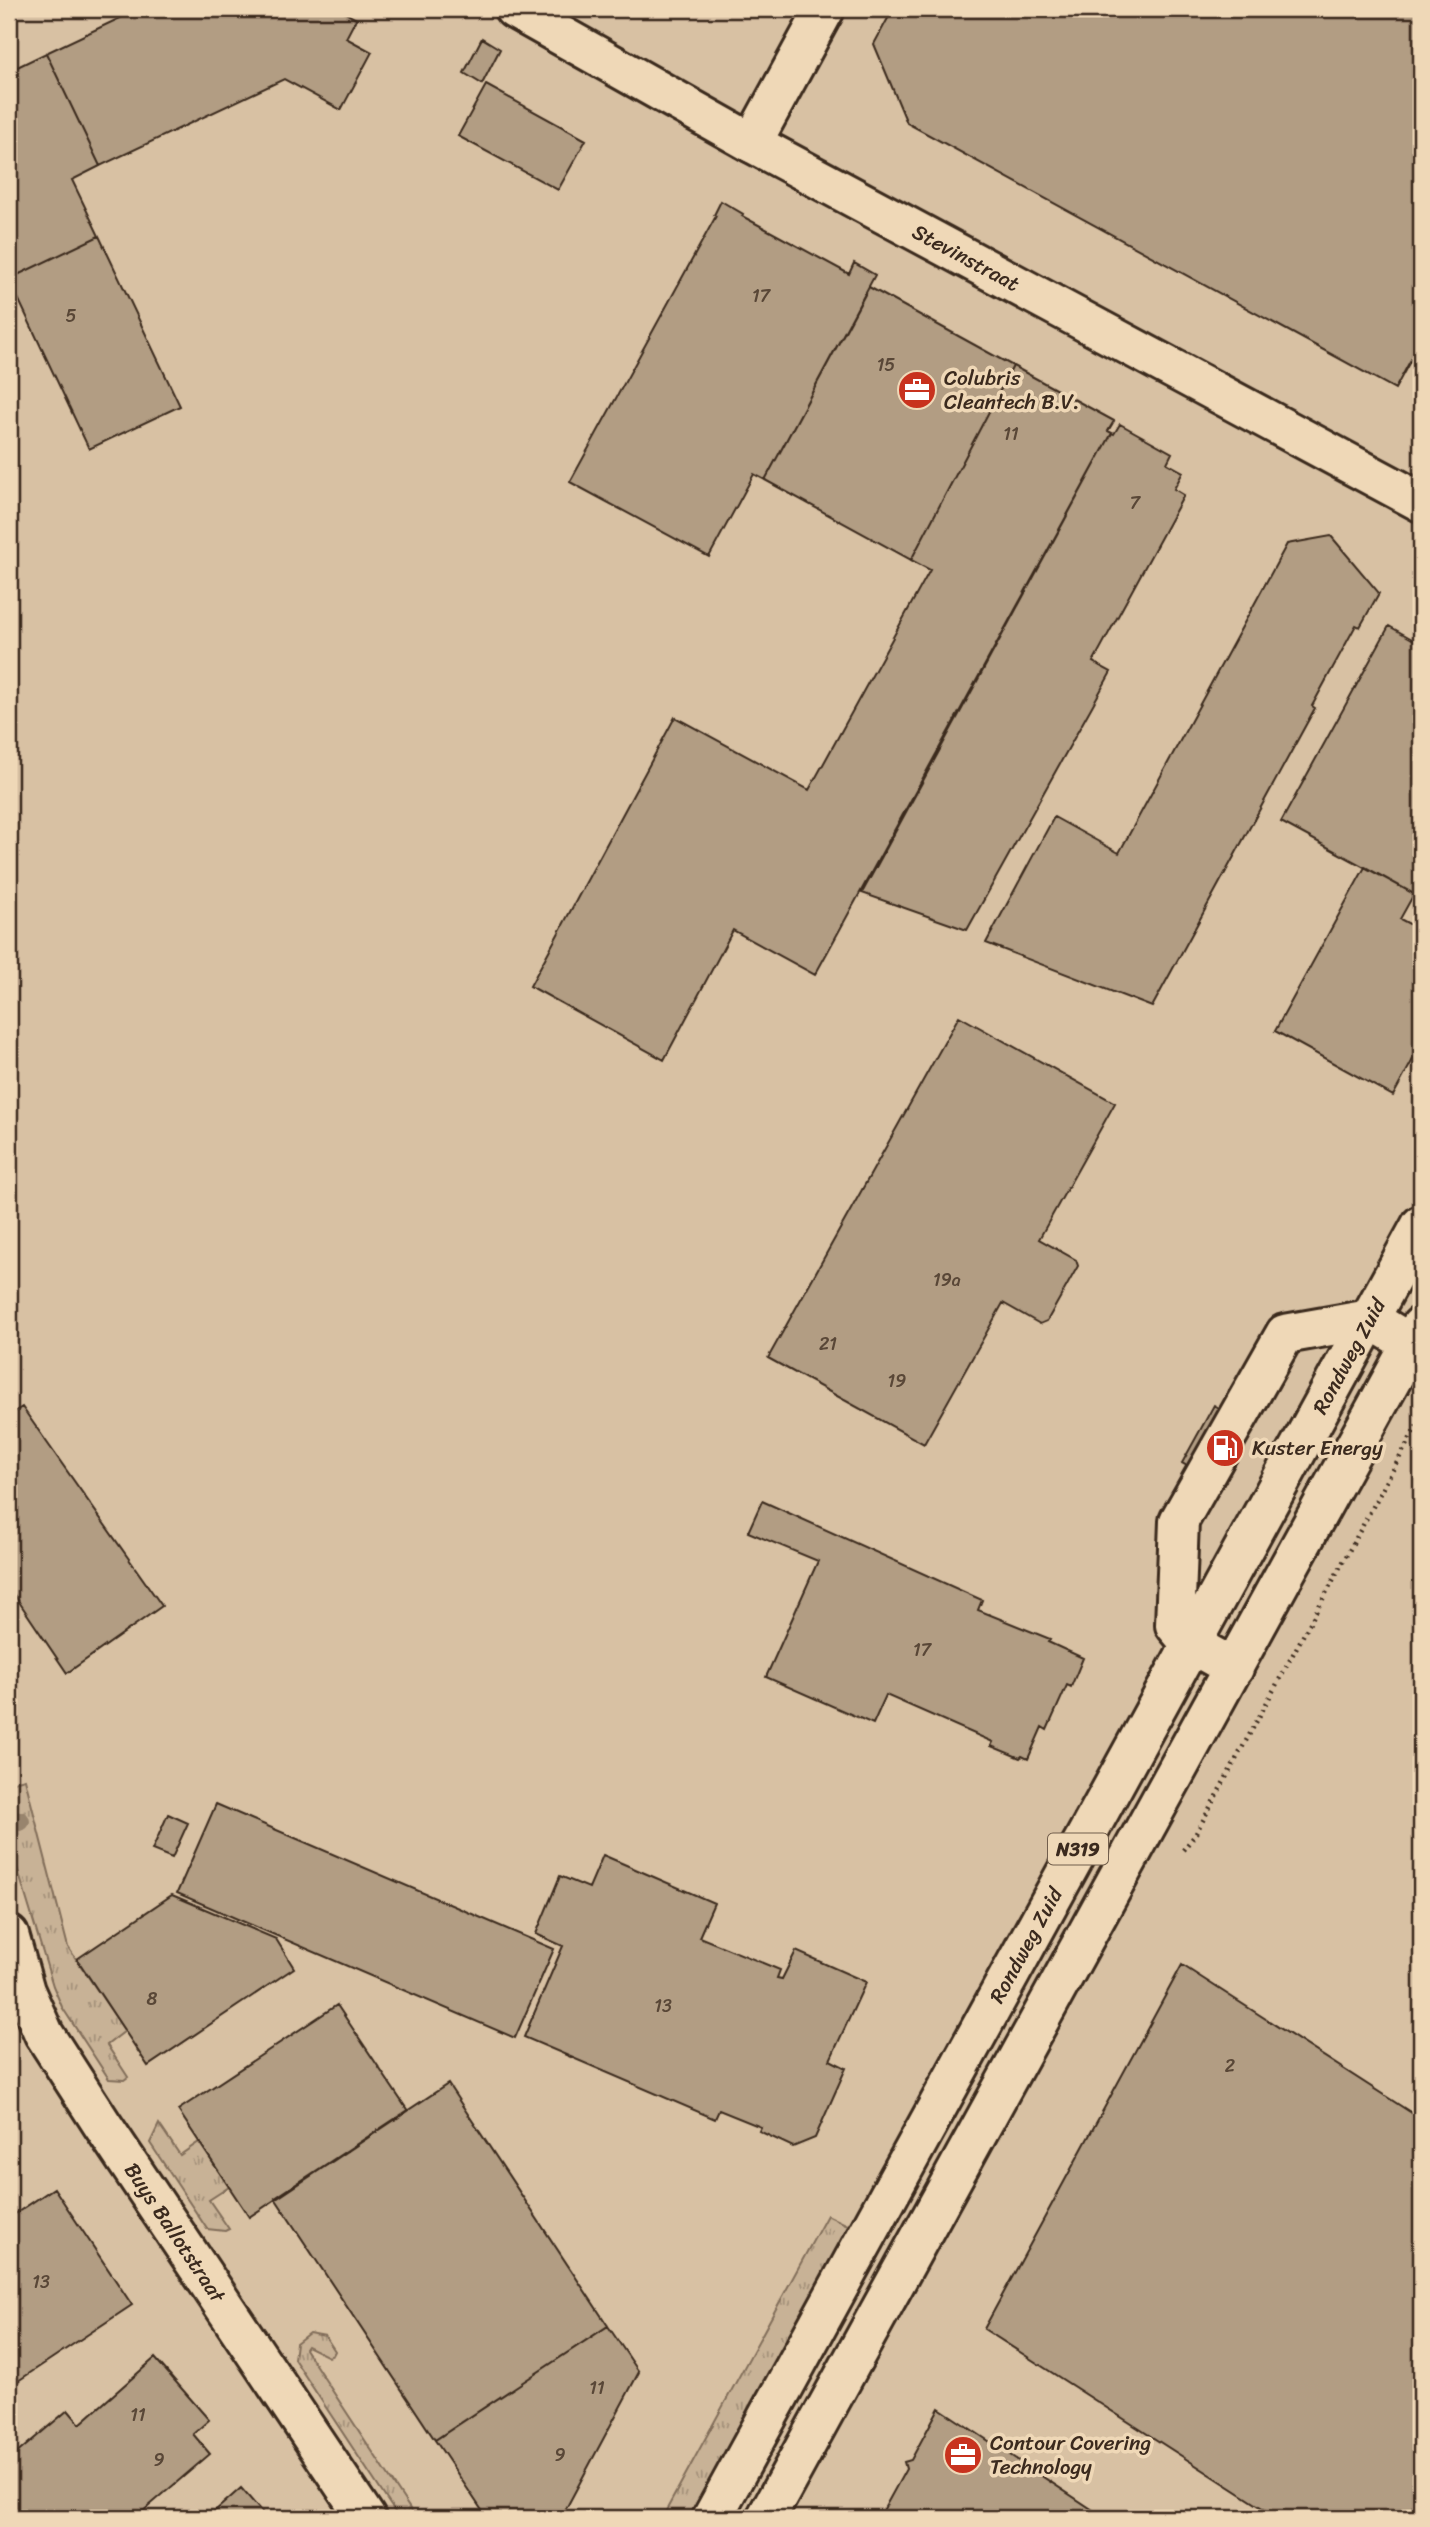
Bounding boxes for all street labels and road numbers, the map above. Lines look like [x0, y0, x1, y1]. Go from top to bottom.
street label: Stevinstraat [905, 213, 1027, 302]
street label: Rondweg Zuid [1302, 1289, 1397, 1421]
road number: N319 [1048, 1834, 1108, 1865]
street label: Rondweg Zuid [979, 1879, 1074, 2011]
street label: Buys Ballotstraat [114, 2155, 237, 2312]

